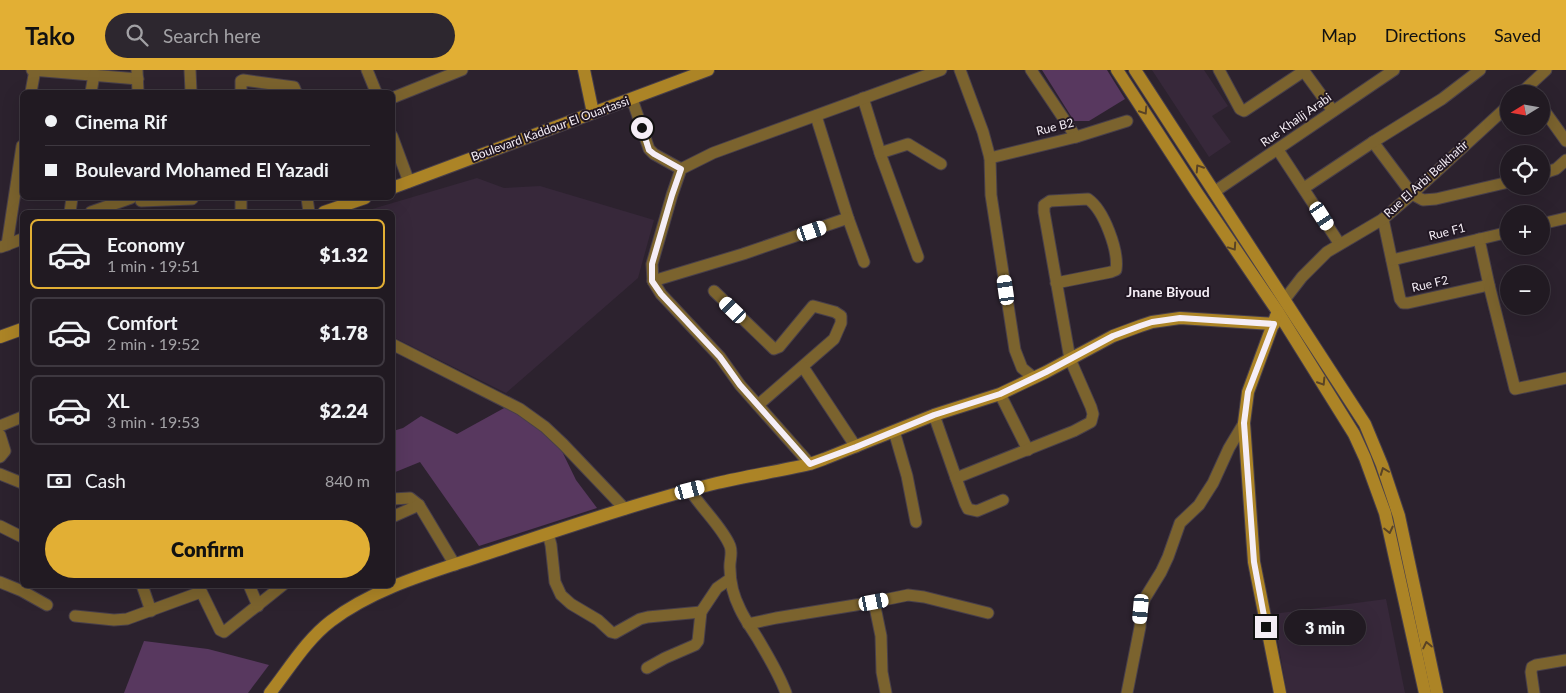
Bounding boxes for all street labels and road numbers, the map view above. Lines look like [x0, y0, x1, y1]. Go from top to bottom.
street label: Rue Khalij Arabi [1257, 90, 1334, 150]
street label: Boulevard Kaddour El Ouartassi [469, 93, 631, 164]
street label: Rue B2 [1035, 115, 1075, 138]
street label: Rue El Arbi Belkhatir [1380, 136, 1471, 220]
street label: Rue F1 [1427, 220, 1467, 243]
street label: Rue F2 [1410, 272, 1450, 295]

